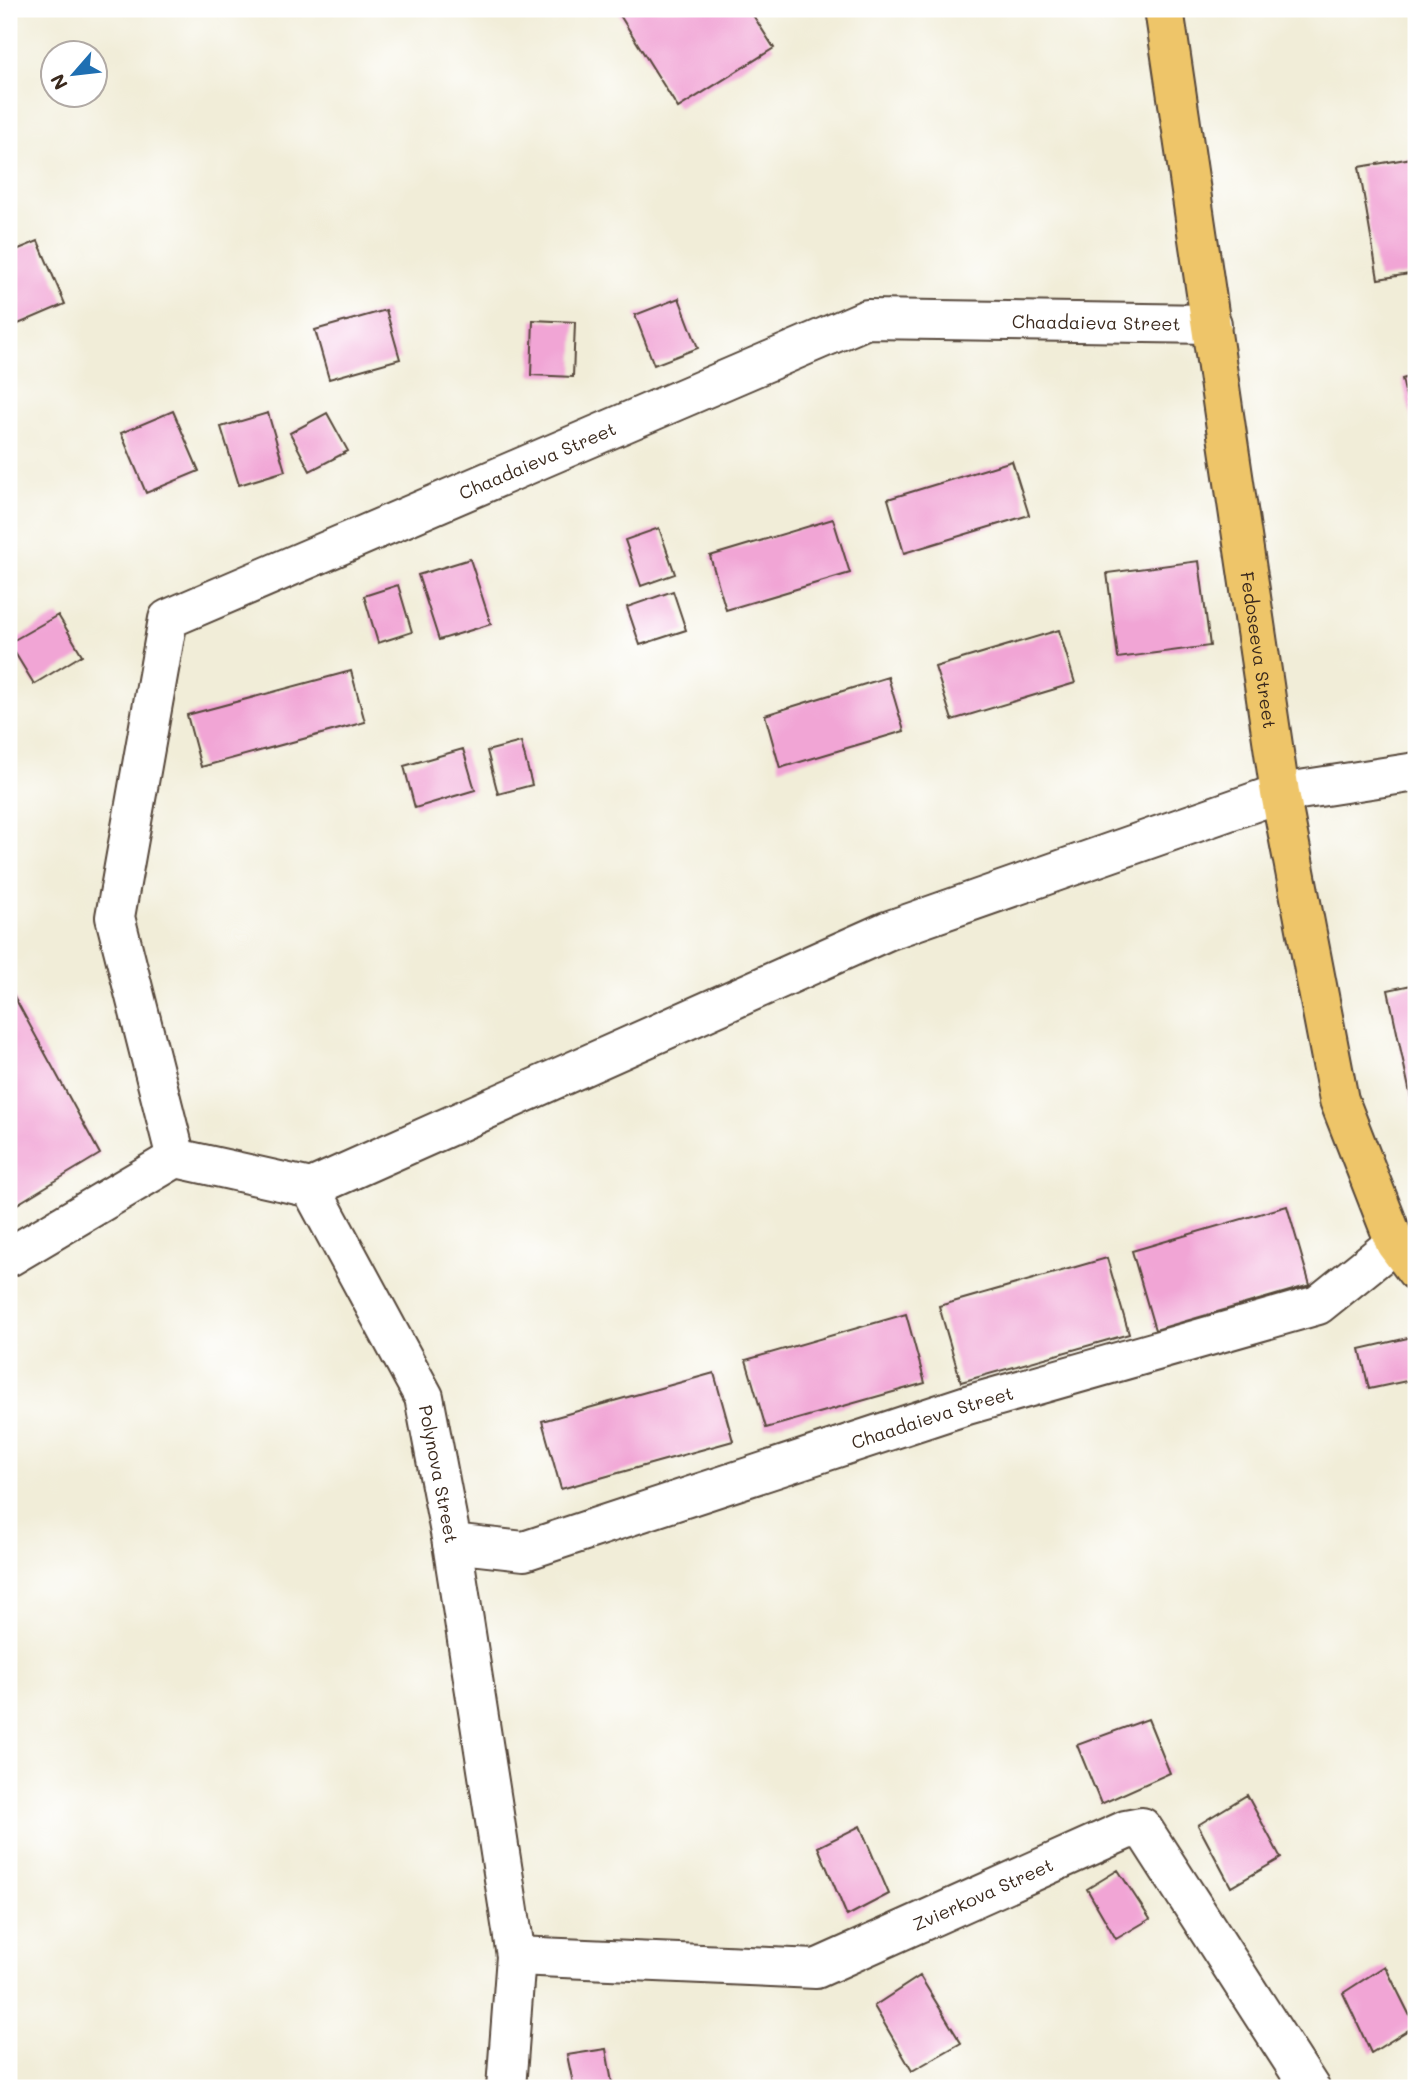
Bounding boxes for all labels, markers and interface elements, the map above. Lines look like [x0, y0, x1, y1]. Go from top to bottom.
north arrow [38, 38, 108, 108]
text: N [44, 70, 73, 94]
street label: Chaadaieva Street [1012, 309, 1181, 336]
street label: Chaadaieva Street [455, 416, 620, 505]
street label: Fedoseeva Street [1235, 570, 1282, 730]
street label: Chaadaieva Street [848, 1380, 1016, 1454]
street label: Polynova Street [414, 1403, 464, 1545]
street label: Zvierkova Street [909, 1852, 1057, 1936]

